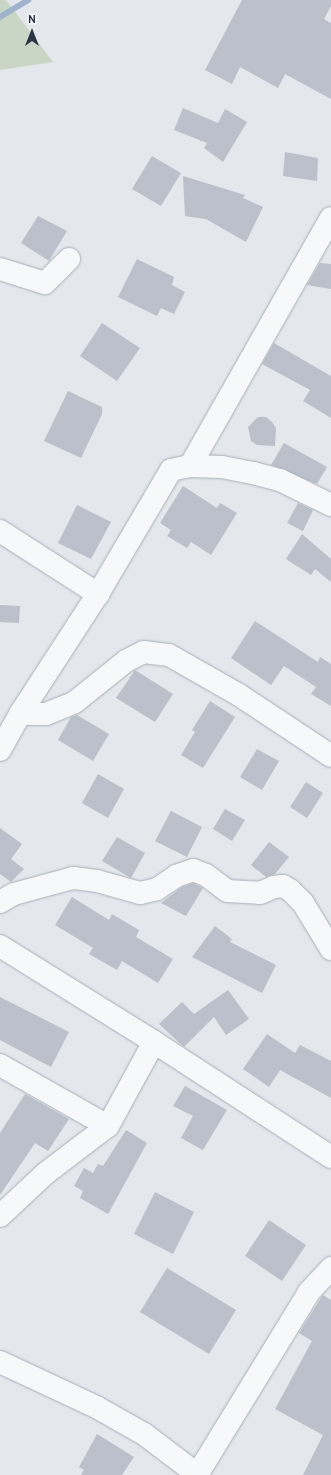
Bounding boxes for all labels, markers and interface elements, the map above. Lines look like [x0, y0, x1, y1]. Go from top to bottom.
north arrow [12, 12, 52, 52]
text: N [28, 13, 36, 27]

